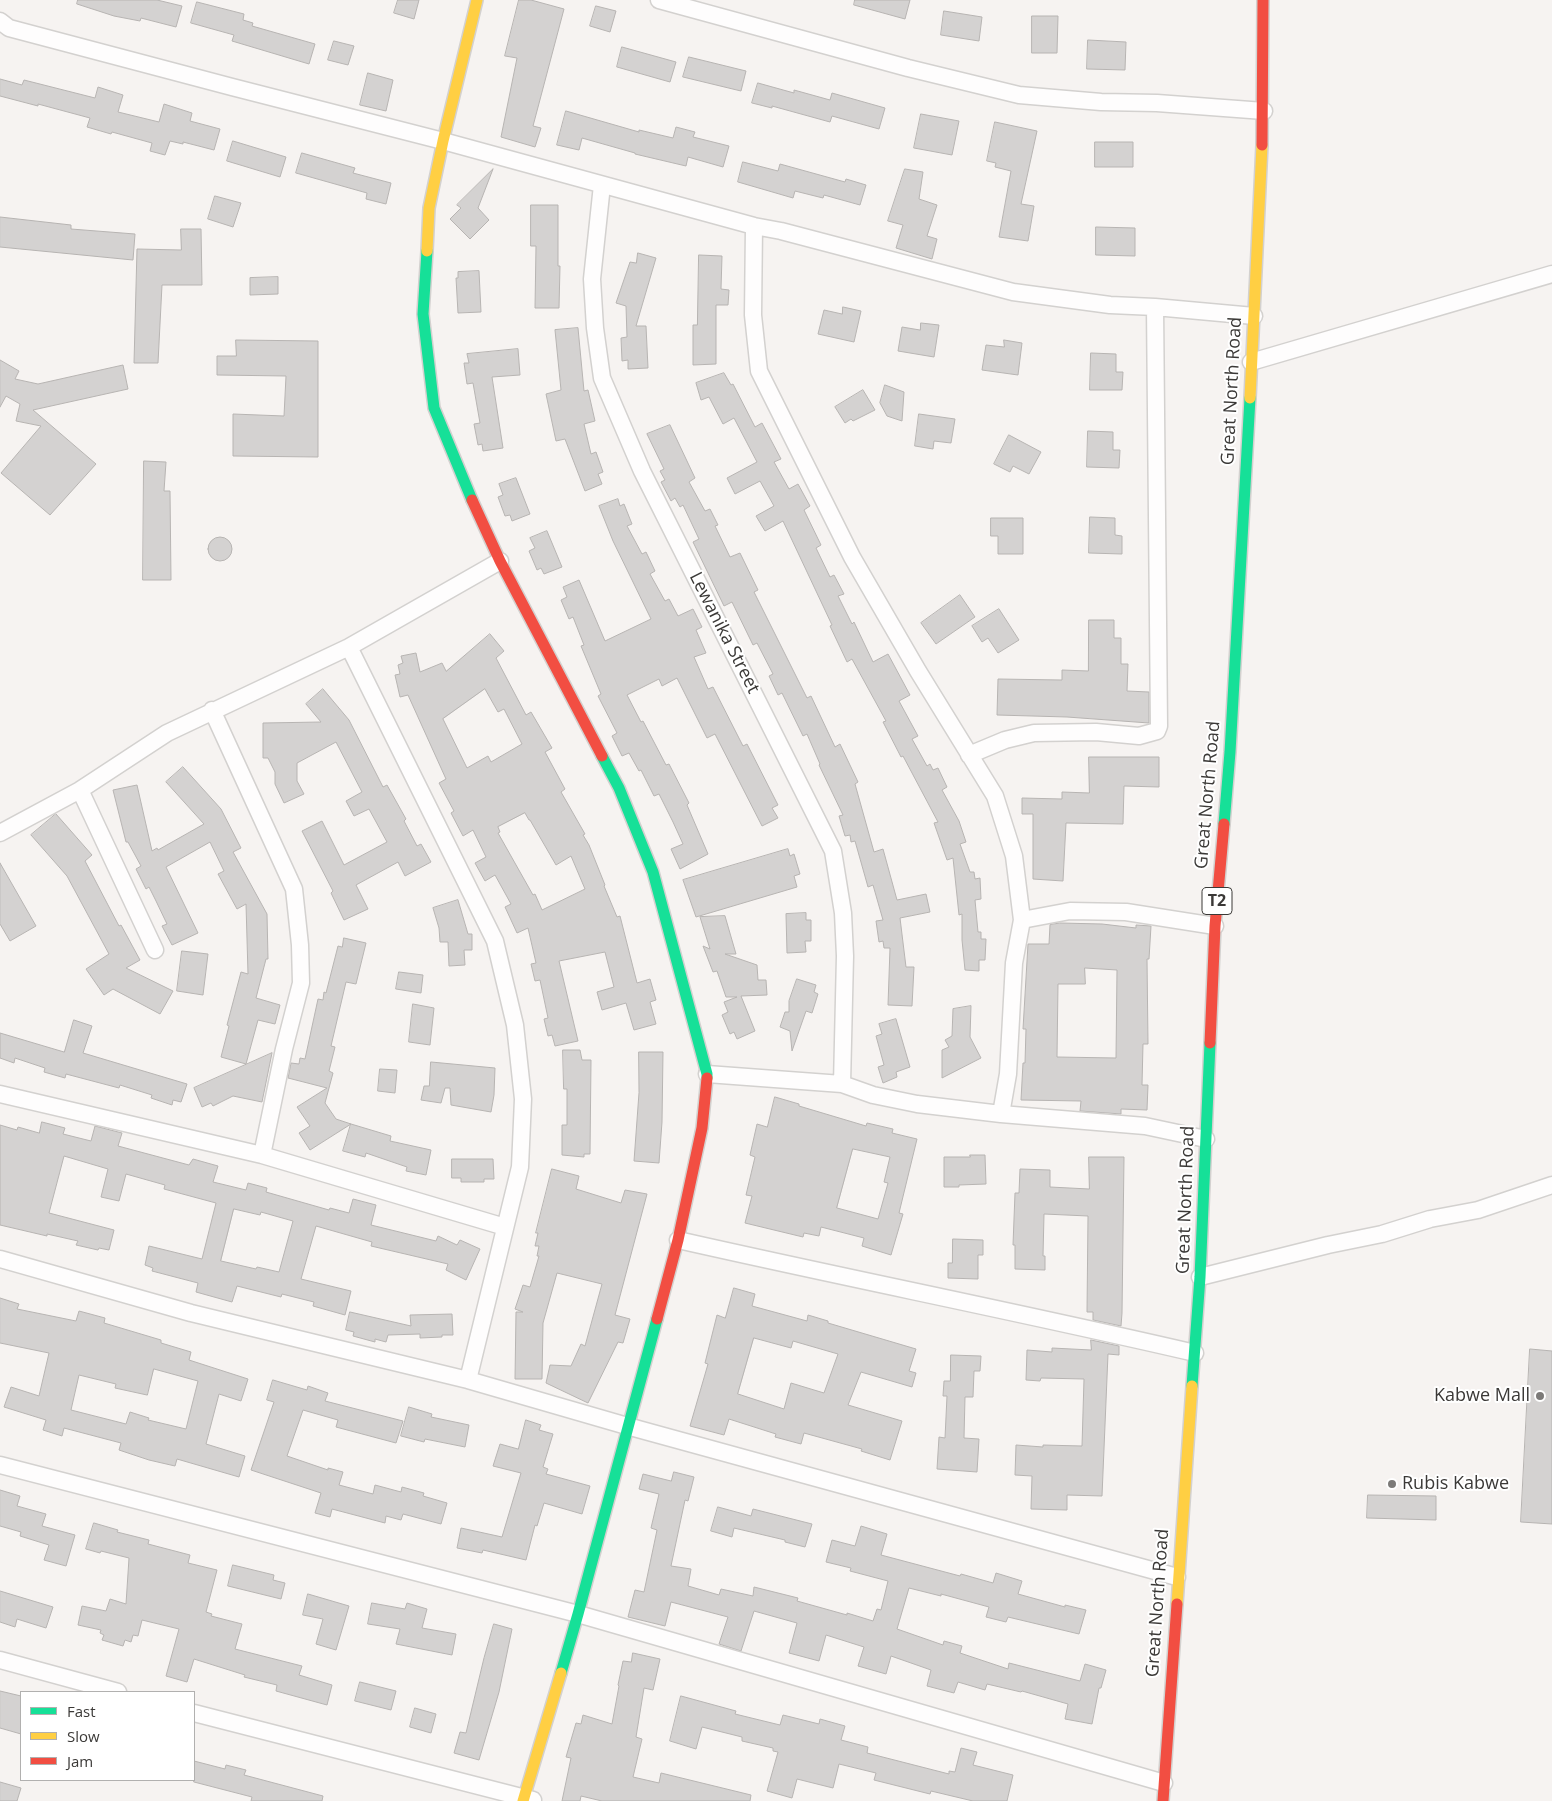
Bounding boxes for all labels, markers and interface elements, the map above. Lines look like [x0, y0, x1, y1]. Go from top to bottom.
street label: Great North Road [1217, 316, 1247, 466]
street label: Lewanika Street [684, 569, 764, 697]
street label: Great North Road [1191, 720, 1225, 870]
road number: T2 [1202, 888, 1232, 914]
street label: Great North Road [1173, 1125, 1199, 1275]
place label: Kabwe Mall [1434, 1385, 1530, 1407]
marker: Kabwe Mall [1534, 1390, 1546, 1402]
place label: Rubis Kabwe [1402, 1473, 1509, 1495]
marker: Rubis Kabwe [1386, 1478, 1398, 1490]
street label: Great North Road [1142, 1528, 1174, 1678]
legend [20, 1691, 195, 1781]
text: Fast [67, 1701, 96, 1721]
text: Slow [67, 1726, 100, 1746]
text: Jam [67, 1751, 93, 1771]

